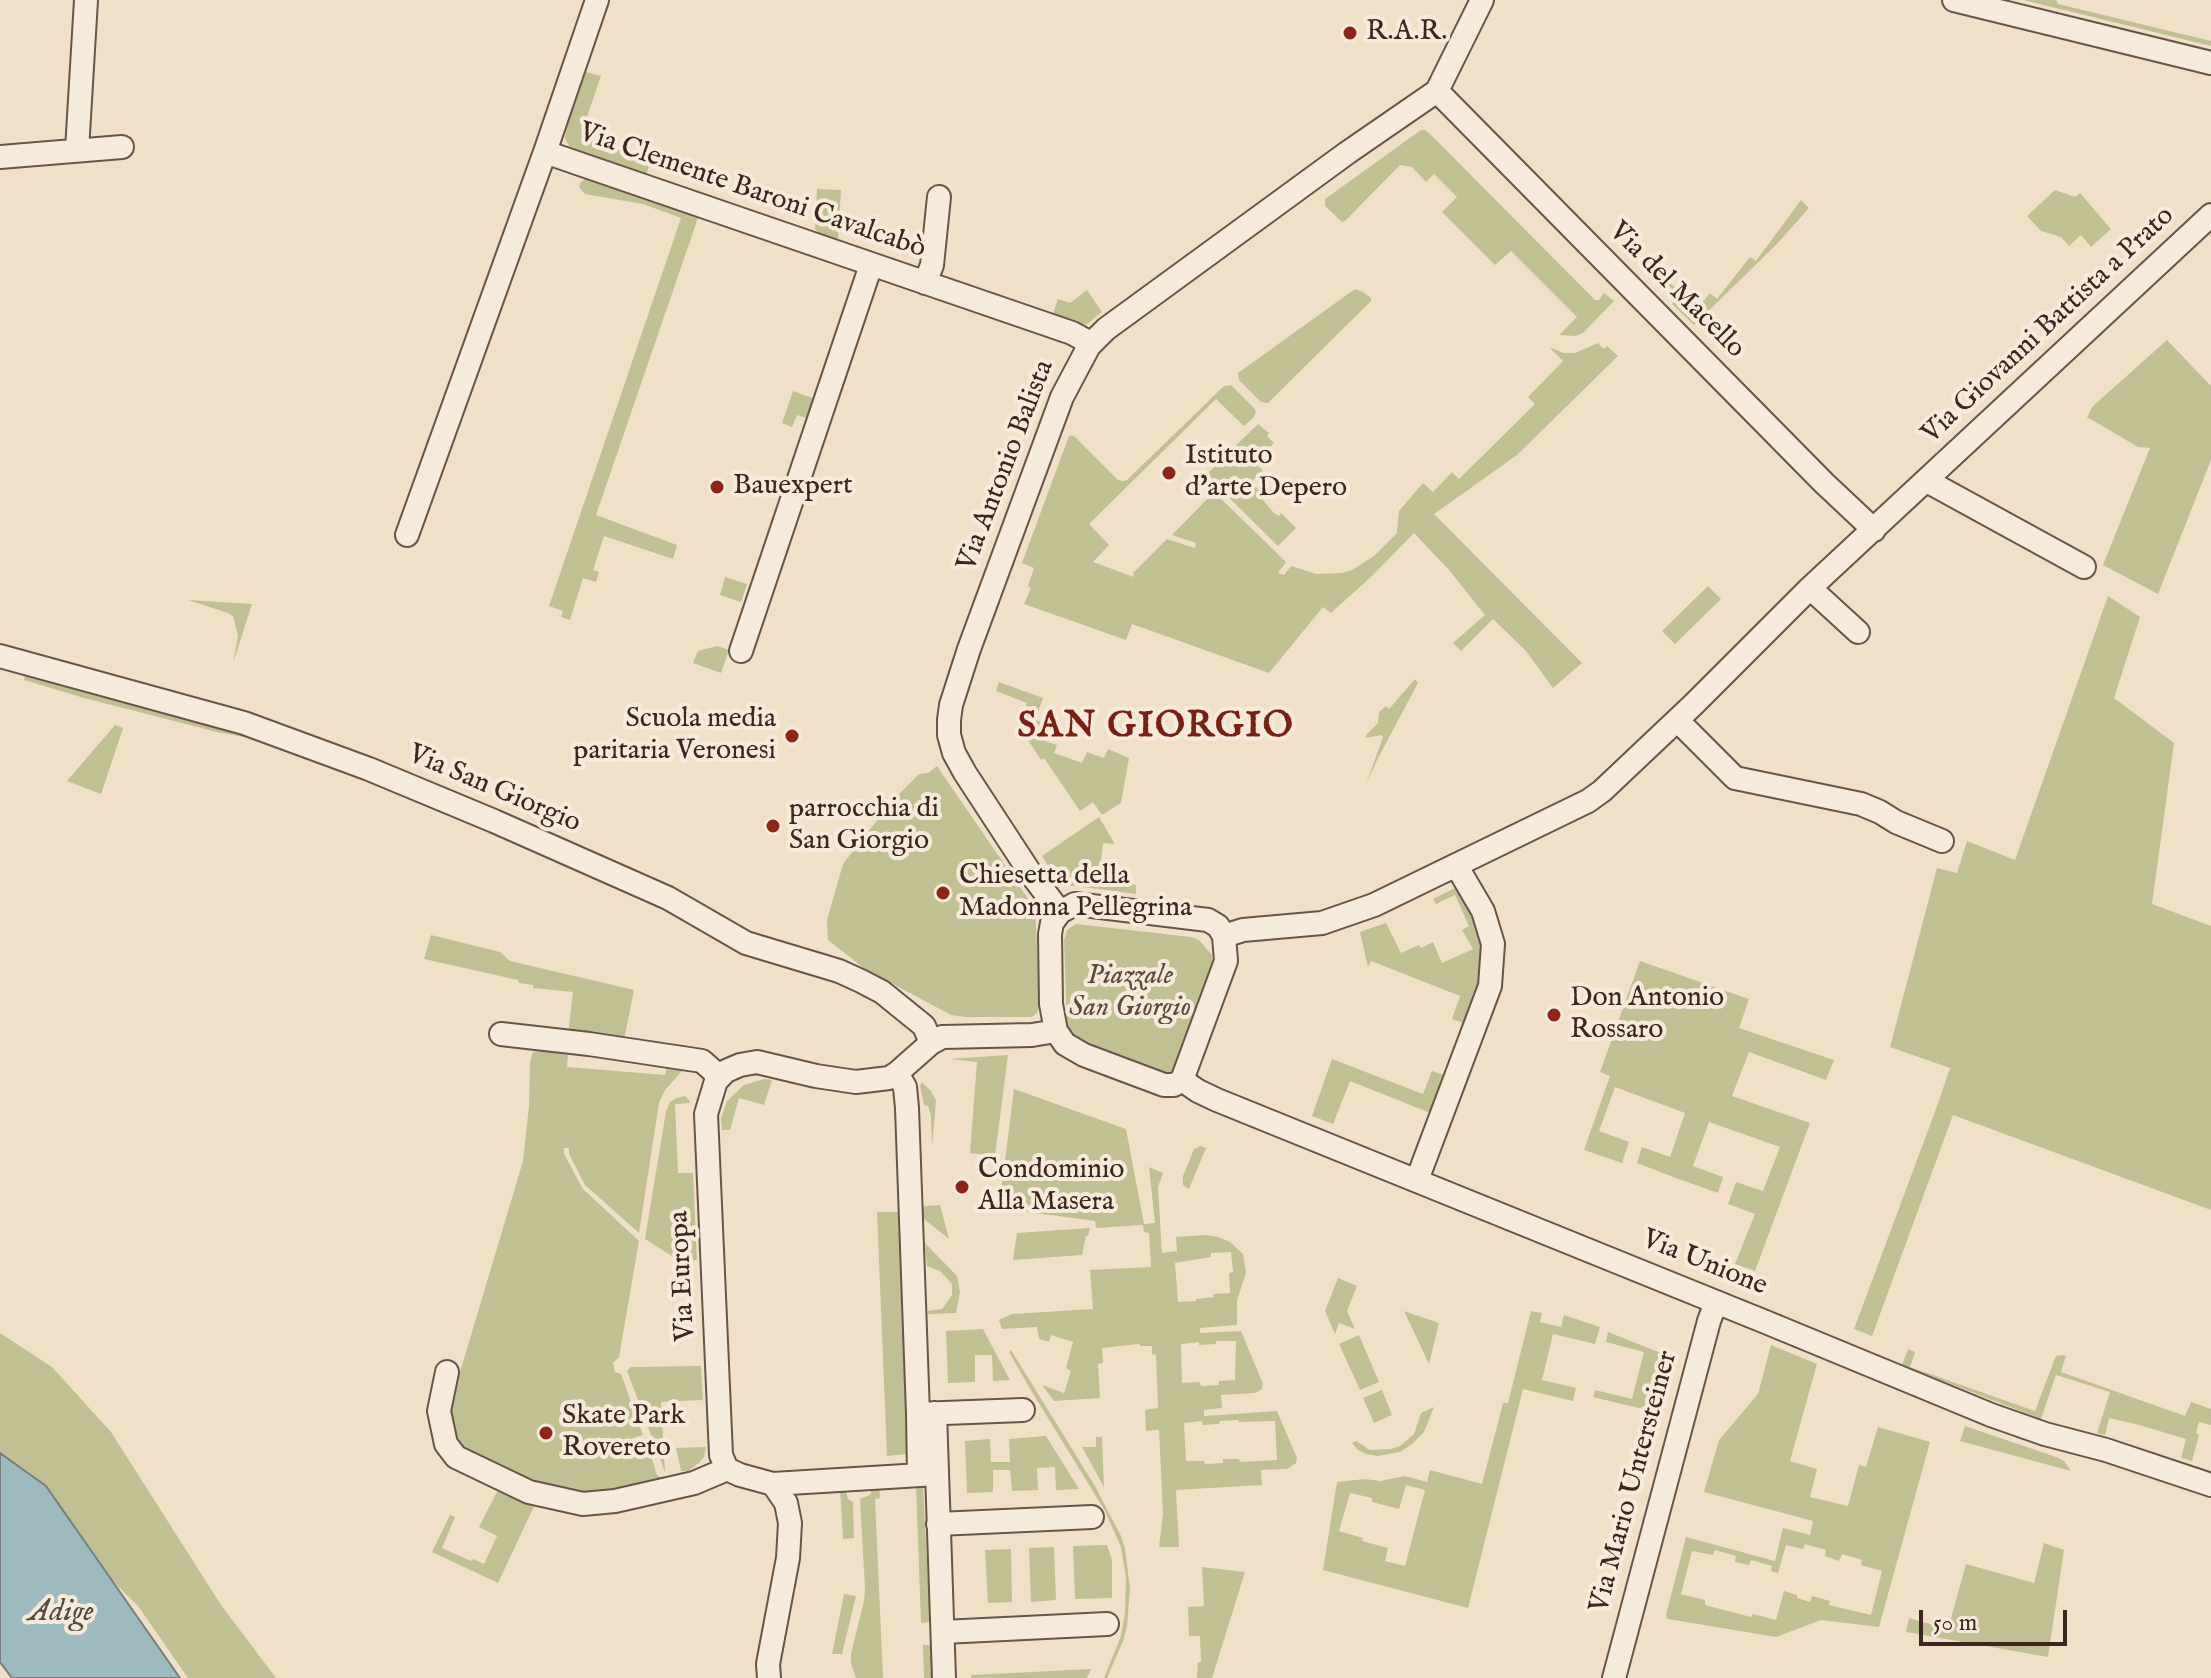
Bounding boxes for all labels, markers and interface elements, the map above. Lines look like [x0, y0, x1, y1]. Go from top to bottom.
place label: R.A.R. [1366, 16, 1447, 50]
marker: R.A.R. [1341, 24, 1359, 42]
street label: Via Clemente Baroni Cavalcabò [574, 117, 930, 267]
street label: Via Giovanni Battista a Prato [1916, 200, 2182, 452]
street label: Via del Macello [1601, 216, 1751, 366]
street label: Via Antonio Balista [951, 356, 1063, 576]
place label: Istituto d'arte Depero [1185, 440, 1347, 506]
marker: Istituto d'arte Depero [1160, 464, 1178, 482]
place label: Bauexpert [733, 470, 853, 504]
marker: Bauexpert [708, 478, 726, 496]
place label: Scuola media paritaria Veronesi [573, 703, 776, 769]
district label: SAN GIORGIO [1017, 707, 1295, 751]
marker: Scuola media paritaria Veronesi [783, 727, 801, 745]
street label: Via San Giorgio [403, 739, 585, 841]
place label: parrocchia di San Giorgio [789, 793, 939, 859]
marker: parrocchia di San Giorgio [764, 817, 782, 835]
place label: Chiesetta della Madonna Pellegrina [959, 860, 1192, 926]
marker: Chiesetta della Madonna Pellegrina [934, 884, 952, 902]
park label: Piazzale San Giorgio [1069, 960, 1191, 1026]
place label: Don Antonio Rossaro [1570, 982, 1724, 1048]
marker: Don Antonio Rossaro [1545, 1006, 1563, 1024]
place label: Condominio Alla Masera [978, 1154, 1124, 1220]
marker: Condominio Alla Masera [953, 1178, 971, 1196]
street label: Via Europa [664, 1210, 704, 1342]
street label: Via Unione [1636, 1224, 1772, 1304]
street label: Via Mario Untersteiner [1584, 1347, 1686, 1617]
place label: Skate Park Rovereto [562, 1400, 685, 1466]
marker: Skate Park Rovereto [537, 1424, 555, 1442]
scale bar [1923, 1594, 2071, 1644]
water label: Adige [29, 1596, 93, 1632]
text: 50 m [1933, 1608, 1977, 1639]

